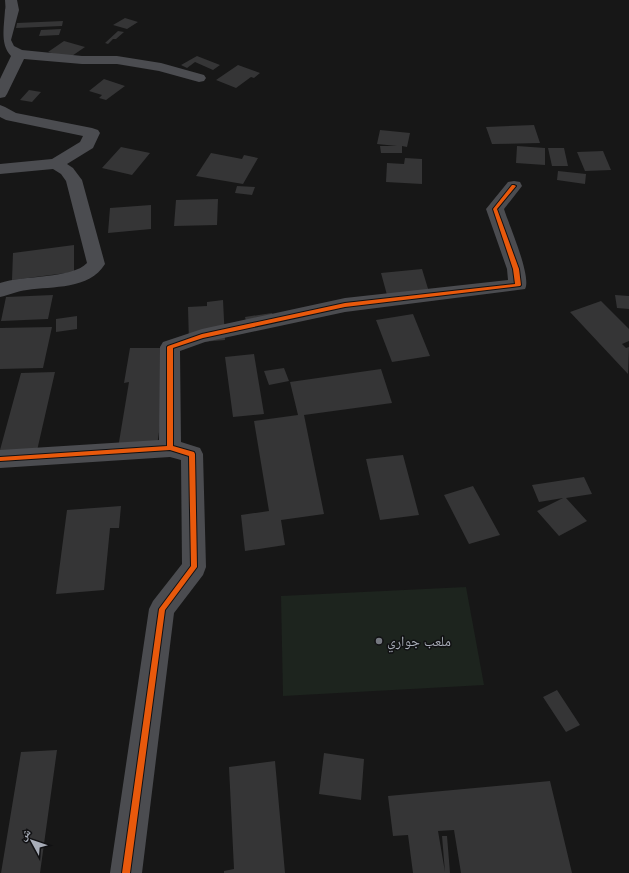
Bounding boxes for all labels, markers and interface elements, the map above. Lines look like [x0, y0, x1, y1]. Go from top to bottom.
place label: ملعب جواري [387, 633, 451, 653]
marker: ملعب جواري [374, 636, 384, 646]
north arrow [12, 821, 52, 861]
text: ش [16, 826, 34, 844]

